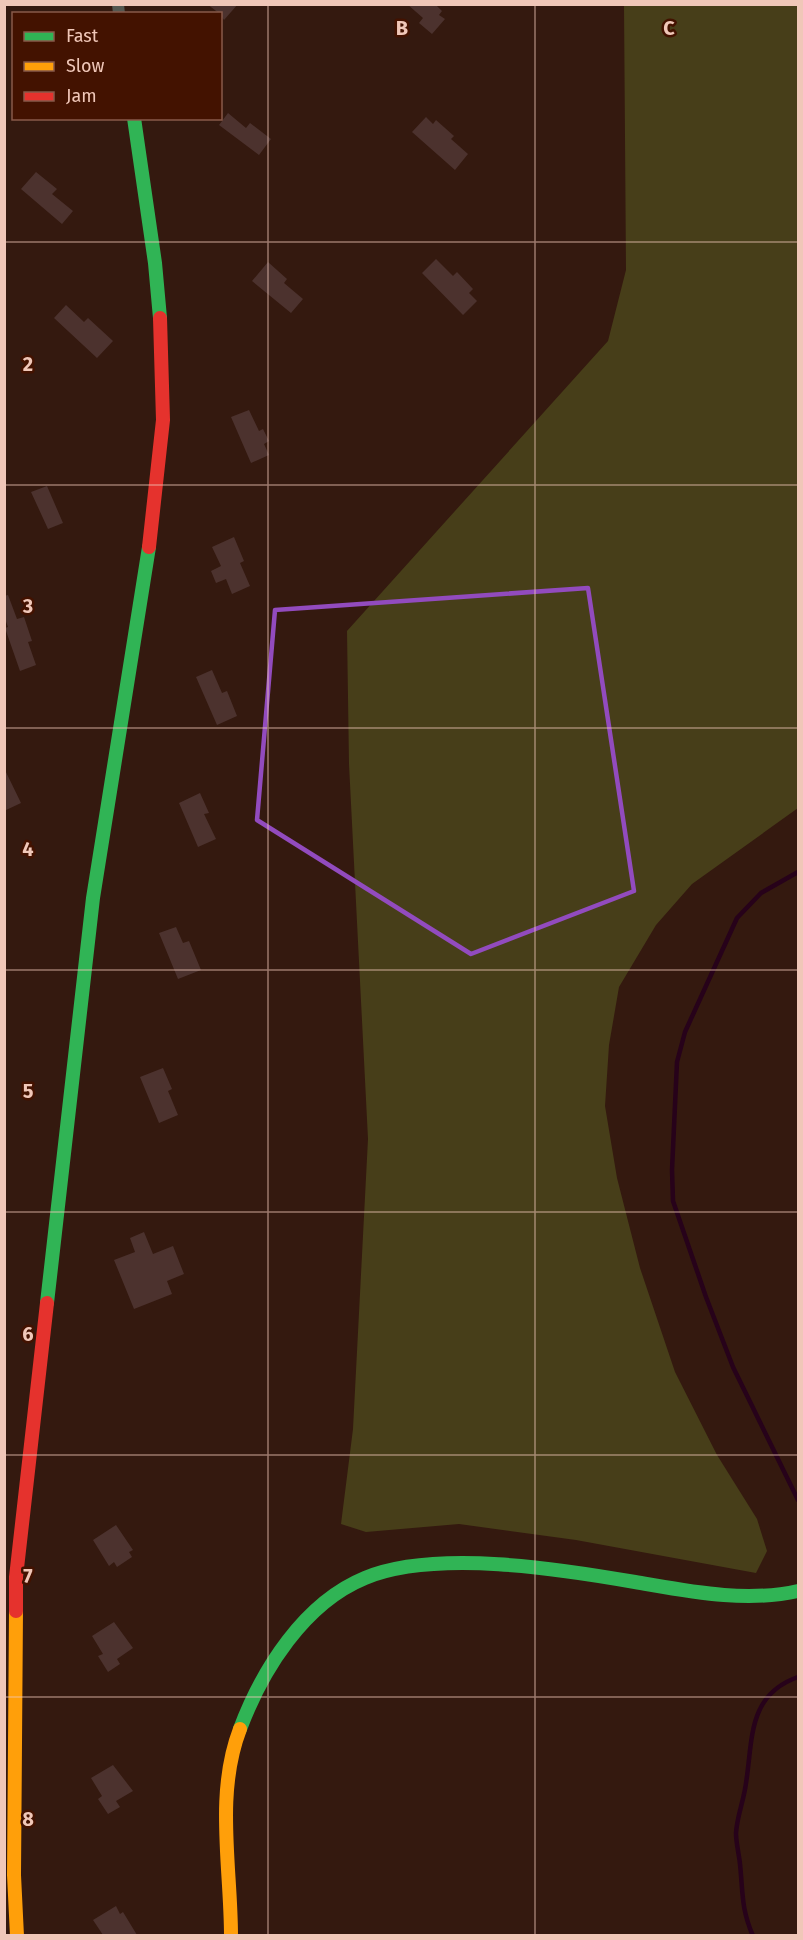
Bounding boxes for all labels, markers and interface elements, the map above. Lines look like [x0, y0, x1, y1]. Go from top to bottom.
legend [12, 12, 222, 120]
text: B [396, 16, 408, 40]
text: C [663, 16, 675, 40]
text: Fast [66, 25, 99, 47]
text: Slow [66, 55, 105, 77]
text: Jam [66, 85, 97, 107]
text: 2 [23, 352, 33, 376]
text: 3 [22, 594, 33, 618]
text: 4 [22, 837, 34, 861]
text: 5 [23, 1079, 34, 1103]
text: 6 [22, 1322, 34, 1346]
text: 7 [23, 1564, 33, 1588]
text: 8 [22, 1807, 34, 1831]

